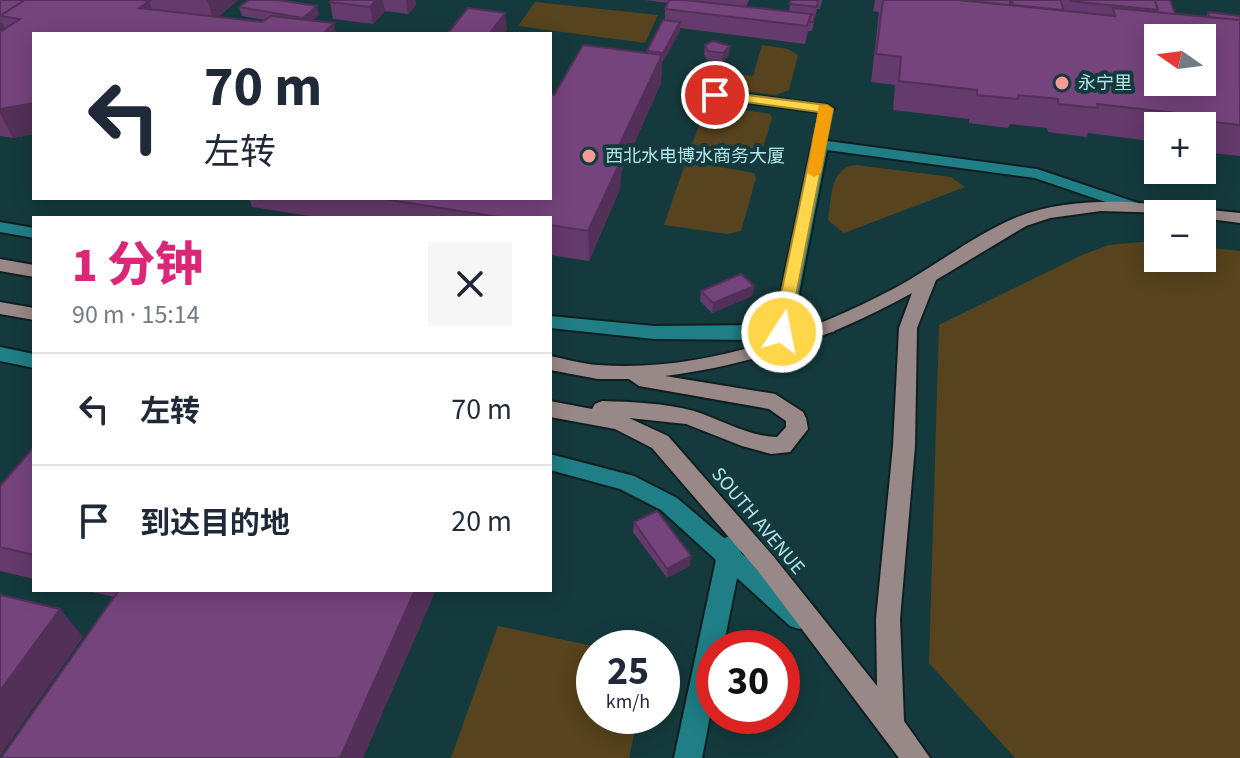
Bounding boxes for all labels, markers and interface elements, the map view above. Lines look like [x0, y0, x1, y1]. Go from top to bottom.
north arrow [1144, 24, 1216, 96]
map controls [1144, 24, 1216, 272]
text: 70 m [204, 48, 322, 127]
pin [681, 61, 749, 129]
icon: left [72, 64, 176, 168]
place label: 永宁里 [1078, 71, 1132, 96]
icon: arrive [693, 73, 737, 117]
marker: 永宁里 [1053, 74, 1071, 92]
button: + [1144, 112, 1216, 184]
text: 左转 [204, 127, 276, 178]
place label: 西北水电博水商务大厦 [605, 144, 785, 169]
marker: 西北水电博水商务大厦 [580, 147, 598, 165]
button: − [1144, 200, 1216, 272]
text: 1 分钟 [72, 232, 203, 300]
button: close [428, 242, 512, 326]
position arrow [740, 290, 824, 374]
text: 90 m · 15:14 [72, 296, 200, 333]
icon: left [72, 387, 116, 431]
text: 70 m [451, 388, 512, 431]
text: 左转 [140, 390, 200, 433]
street label: SOUTH AVENUE [705, 461, 811, 581]
icon: arrive [72, 499, 116, 543]
text: 20 m [451, 500, 512, 543]
text: 到达目的地 [140, 502, 290, 545]
speed limit sign: 30 [696, 630, 800, 734]
text: 25 [607, 643, 649, 700]
text: km/h [606, 688, 650, 716]

